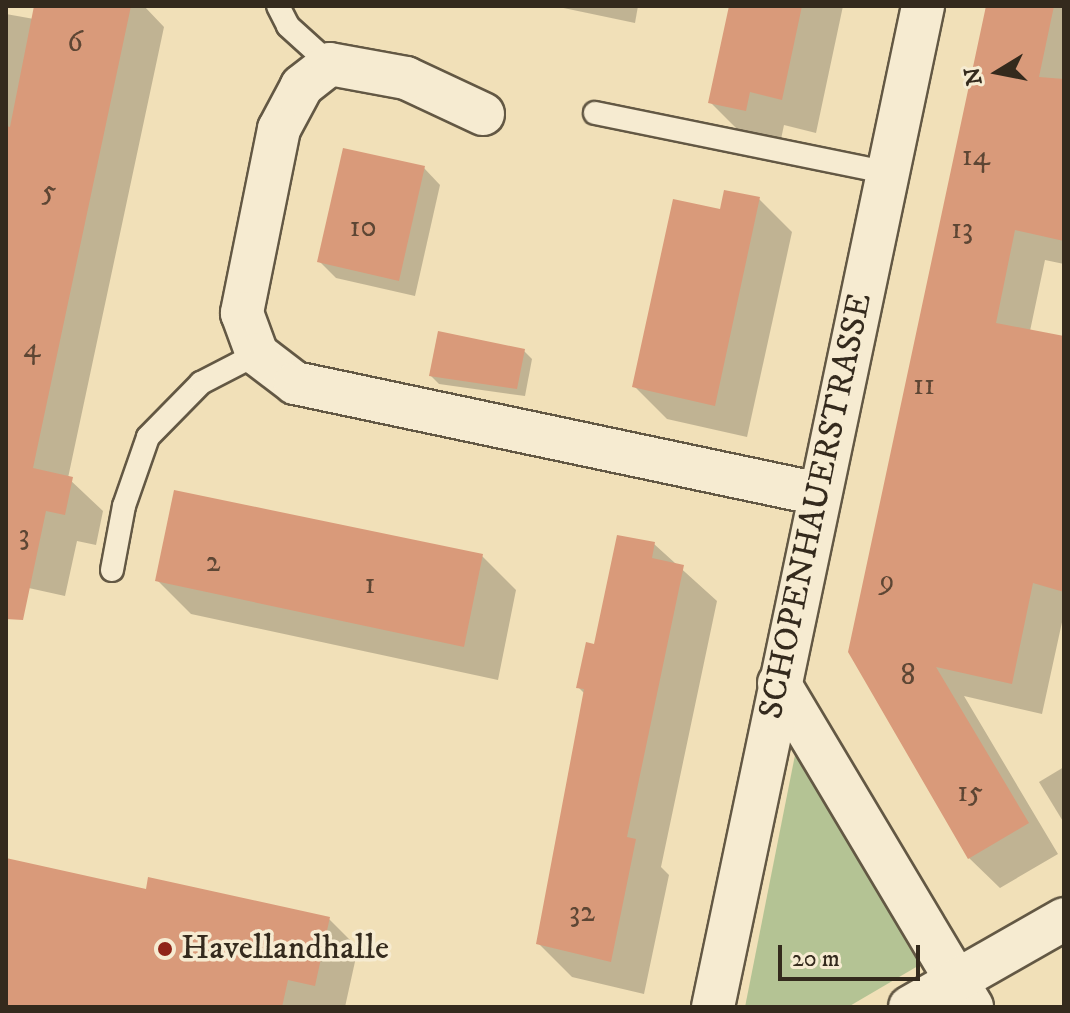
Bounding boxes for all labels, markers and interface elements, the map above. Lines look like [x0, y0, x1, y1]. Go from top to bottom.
house number: 6 [67, 25, 83, 61]
north arrow [958, 32, 1038, 112]
text: N [959, 65, 989, 87]
house number: 14 [962, 139, 990, 175]
house number: 5 [42, 174, 56, 210]
house number: 10 [349, 210, 377, 246]
house number: 13 [951, 212, 973, 248]
street label: SCHOPENHAUERSTRASSE [751, 289, 881, 723]
house number: 4 [23, 331, 41, 367]
house number: 11 [913, 368, 935, 404]
house number: 3 [18, 518, 30, 554]
house number: 2 [206, 545, 220, 581]
house number: 9 [880, 563, 894, 599]
house number: 1 [364, 567, 376, 603]
house number: 8 [900, 658, 916, 694]
house number: 15 [957, 775, 983, 811]
house number: 32 [569, 895, 595, 931]
place label: Havellandhalle [181, 929, 389, 969]
scale bar [782, 929, 924, 979]
marker: Havellandhalle [156, 940, 174, 958]
text: 20 m [792, 944, 840, 974]

